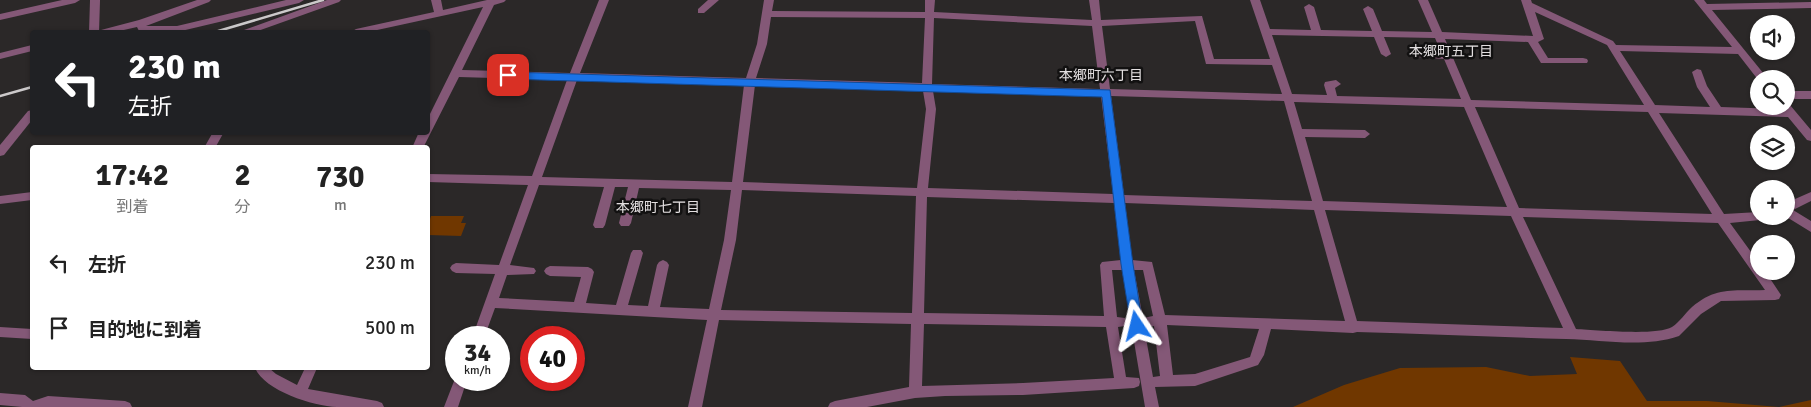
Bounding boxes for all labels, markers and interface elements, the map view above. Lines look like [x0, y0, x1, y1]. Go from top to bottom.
map controls [1750, 15, 1795, 280]
button: sound [1750, 15, 1795, 60]
district label: 本郷町五丁目 [1409, 43, 1493, 60]
text: 230 m [128, 45, 221, 88]
icon: left [45, 50, 110, 115]
pin [487, 54, 529, 96]
icon: arrive [494, 61, 522, 89]
district label: 本郷町六丁目 [1059, 67, 1143, 84]
button: search [1750, 70, 1795, 115]
text: 左折 [128, 93, 172, 120]
button: layers [1750, 125, 1795, 170]
text: 17:42 [95, 157, 169, 194]
text: 2 [234, 157, 251, 194]
text: 730 [316, 159, 365, 196]
button: + [1750, 180, 1795, 225]
text: m [334, 195, 347, 215]
text: 到着 [116, 197, 148, 217]
text: 分 [234, 197, 251, 217]
district label: 本郷町七丁目 [616, 199, 700, 216]
button: − [1750, 235, 1795, 280]
icon: left [45, 249, 73, 277]
text: 230 m [365, 251, 415, 275]
text: 左折 [88, 253, 126, 277]
position arrow [1110, 299, 1162, 351]
icon: arrive [45, 314, 73, 342]
text: 500 m [365, 316, 415, 340]
text: 目的地に到着 [88, 318, 202, 342]
speed limit sign: 40 [520, 326, 585, 391]
text: 34 [464, 337, 491, 368]
text: km/h [464, 363, 491, 378]

